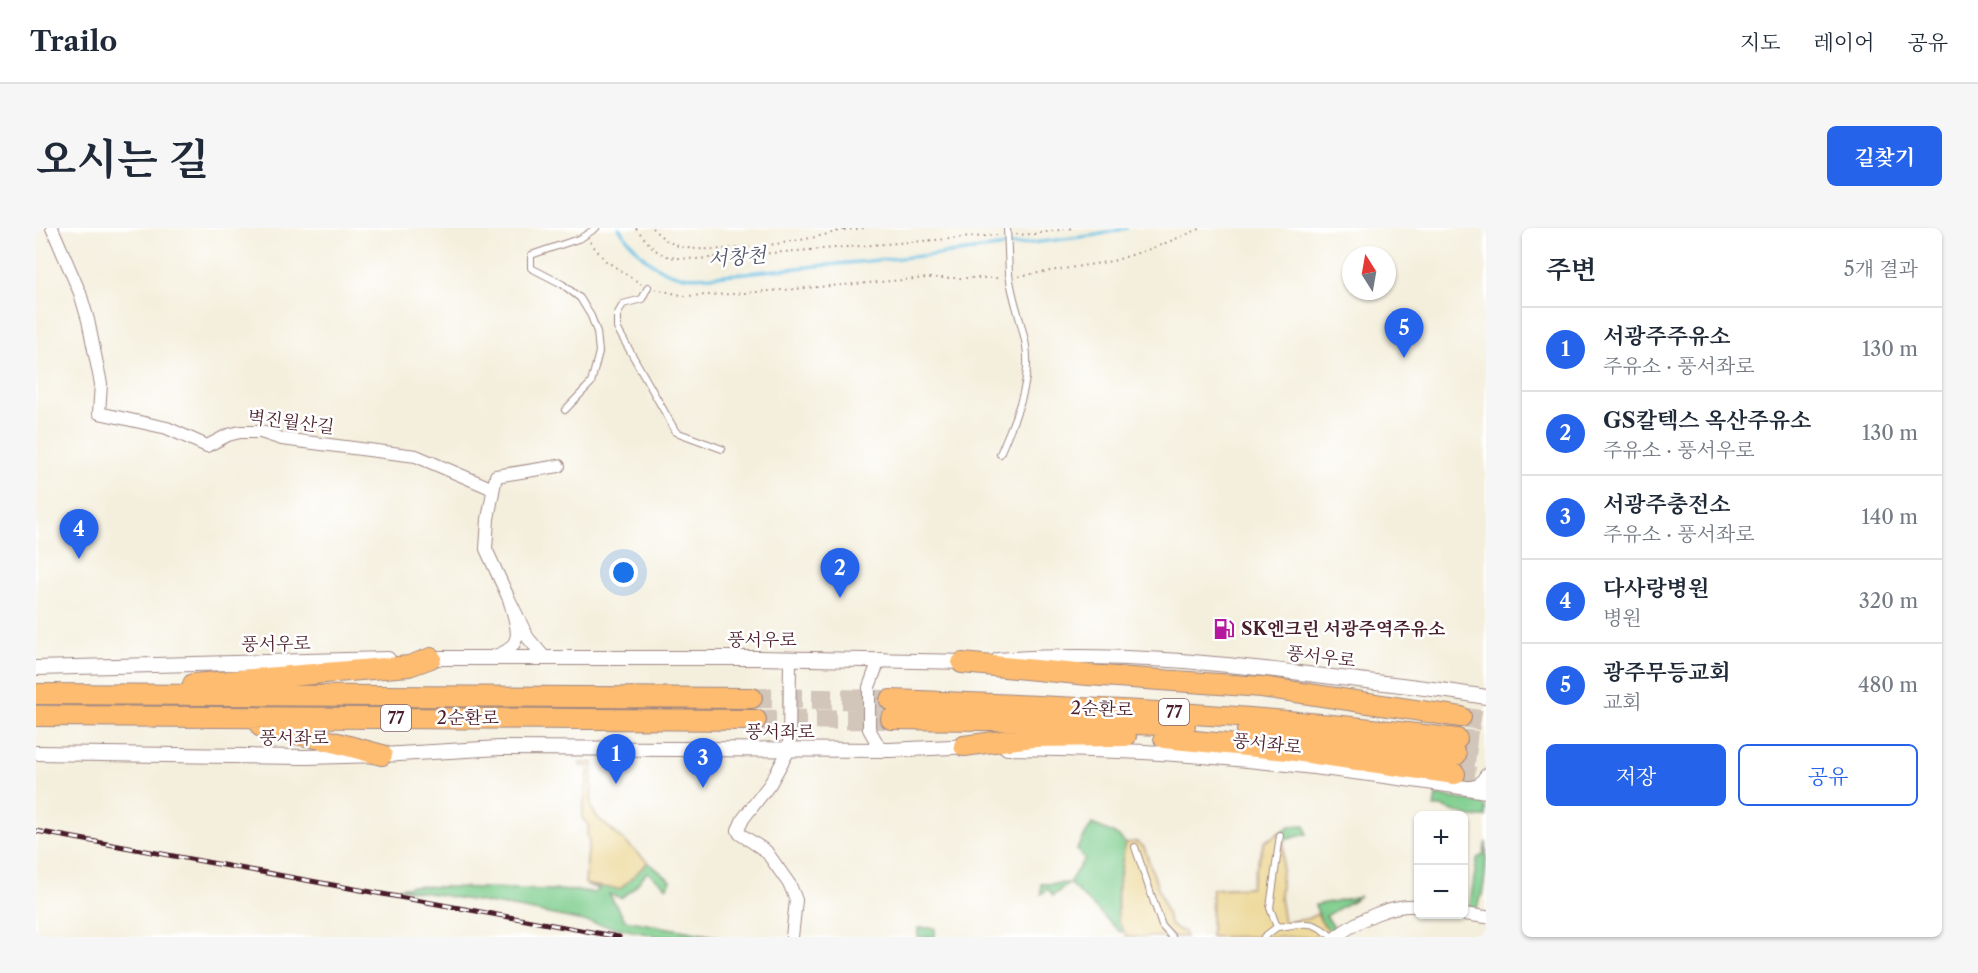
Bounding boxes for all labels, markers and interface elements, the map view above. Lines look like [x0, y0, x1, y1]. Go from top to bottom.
text: Trailo [30, 24, 117, 58]
text: 지도 [1740, 30, 1781, 55]
text: 레이어 [1814, 30, 1874, 55]
text: 공유 [1907, 30, 1948, 55]
button: 길찾기 [1827, 126, 1942, 186]
text: 오시는 길 [36, 133, 209, 185]
water label: 서창천 [707, 242, 769, 271]
north arrow [1342, 246, 1396, 300]
text: 주변 [1546, 254, 1596, 286]
text: 5개 결과 [1844, 257, 1918, 281]
pin: 5 [1384, 308, 1424, 358]
text: 서광주주유소 [1603, 323, 1731, 350]
text: 1 [1561, 337, 1570, 361]
text: 130 m [1862, 337, 1918, 361]
text: 주유소 · 풍서좌로 [1603, 354, 1755, 378]
street label: 벽진월산길 [247, 406, 335, 438]
text: GS칼텍스 옥산주유소 [1603, 407, 1811, 434]
text: 2 [1560, 421, 1571, 445]
text: 130 m [1862, 421, 1918, 445]
text: 주유소 · 풍서우로 [1603, 438, 1755, 462]
text: 서광주충전소 [1603, 491, 1731, 518]
text: 3 [1560, 505, 1571, 529]
text: 140 m [1861, 505, 1918, 529]
pin: 4 [60, 510, 99, 559]
text: 주유소 · 풍서좌로 [1603, 522, 1755, 546]
pin: 2 [820, 548, 860, 598]
your location [609, 558, 638, 587]
text: 다사랑병원 [1603, 575, 1709, 602]
text: 4 [1560, 589, 1571, 613]
text: 320 m [1859, 589, 1918, 613]
text: 병원 [1603, 606, 1642, 630]
fuel station icon: SK엔크린 서광주역주유소 [1212, 617, 1236, 641]
place label: SK엔크린 서광주역주유소 [1241, 618, 1446, 640]
street label: 풍서우로 [727, 629, 797, 651]
street label: 풍서우로 [241, 632, 311, 656]
street label: 풍서우로 [1285, 642, 1357, 672]
text: 광주무등교회 [1603, 659, 1731, 686]
text: 5 [1560, 673, 1571, 697]
text: 480 m [1858, 673, 1918, 697]
text: 교회 [1603, 690, 1642, 714]
street label: 2순환로 [1070, 697, 1134, 721]
road number: 77 [1159, 699, 1189, 725]
road number: 77 [381, 705, 411, 731]
street label: 2순환로 [437, 707, 499, 729]
street label: 풍서좌로 [745, 721, 815, 743]
street label: 풍서좌로 [259, 727, 329, 749]
street label: 풍서좌로 [1231, 729, 1303, 759]
pin: 1 [596, 734, 636, 784]
pin: 3 [684, 738, 722, 788]
button: 저장 [1546, 744, 1726, 806]
button: 공유 [1738, 744, 1918, 806]
map controls [1414, 811, 1468, 919]
button: + [1414, 811, 1468, 865]
button: − [1414, 865, 1468, 919]

